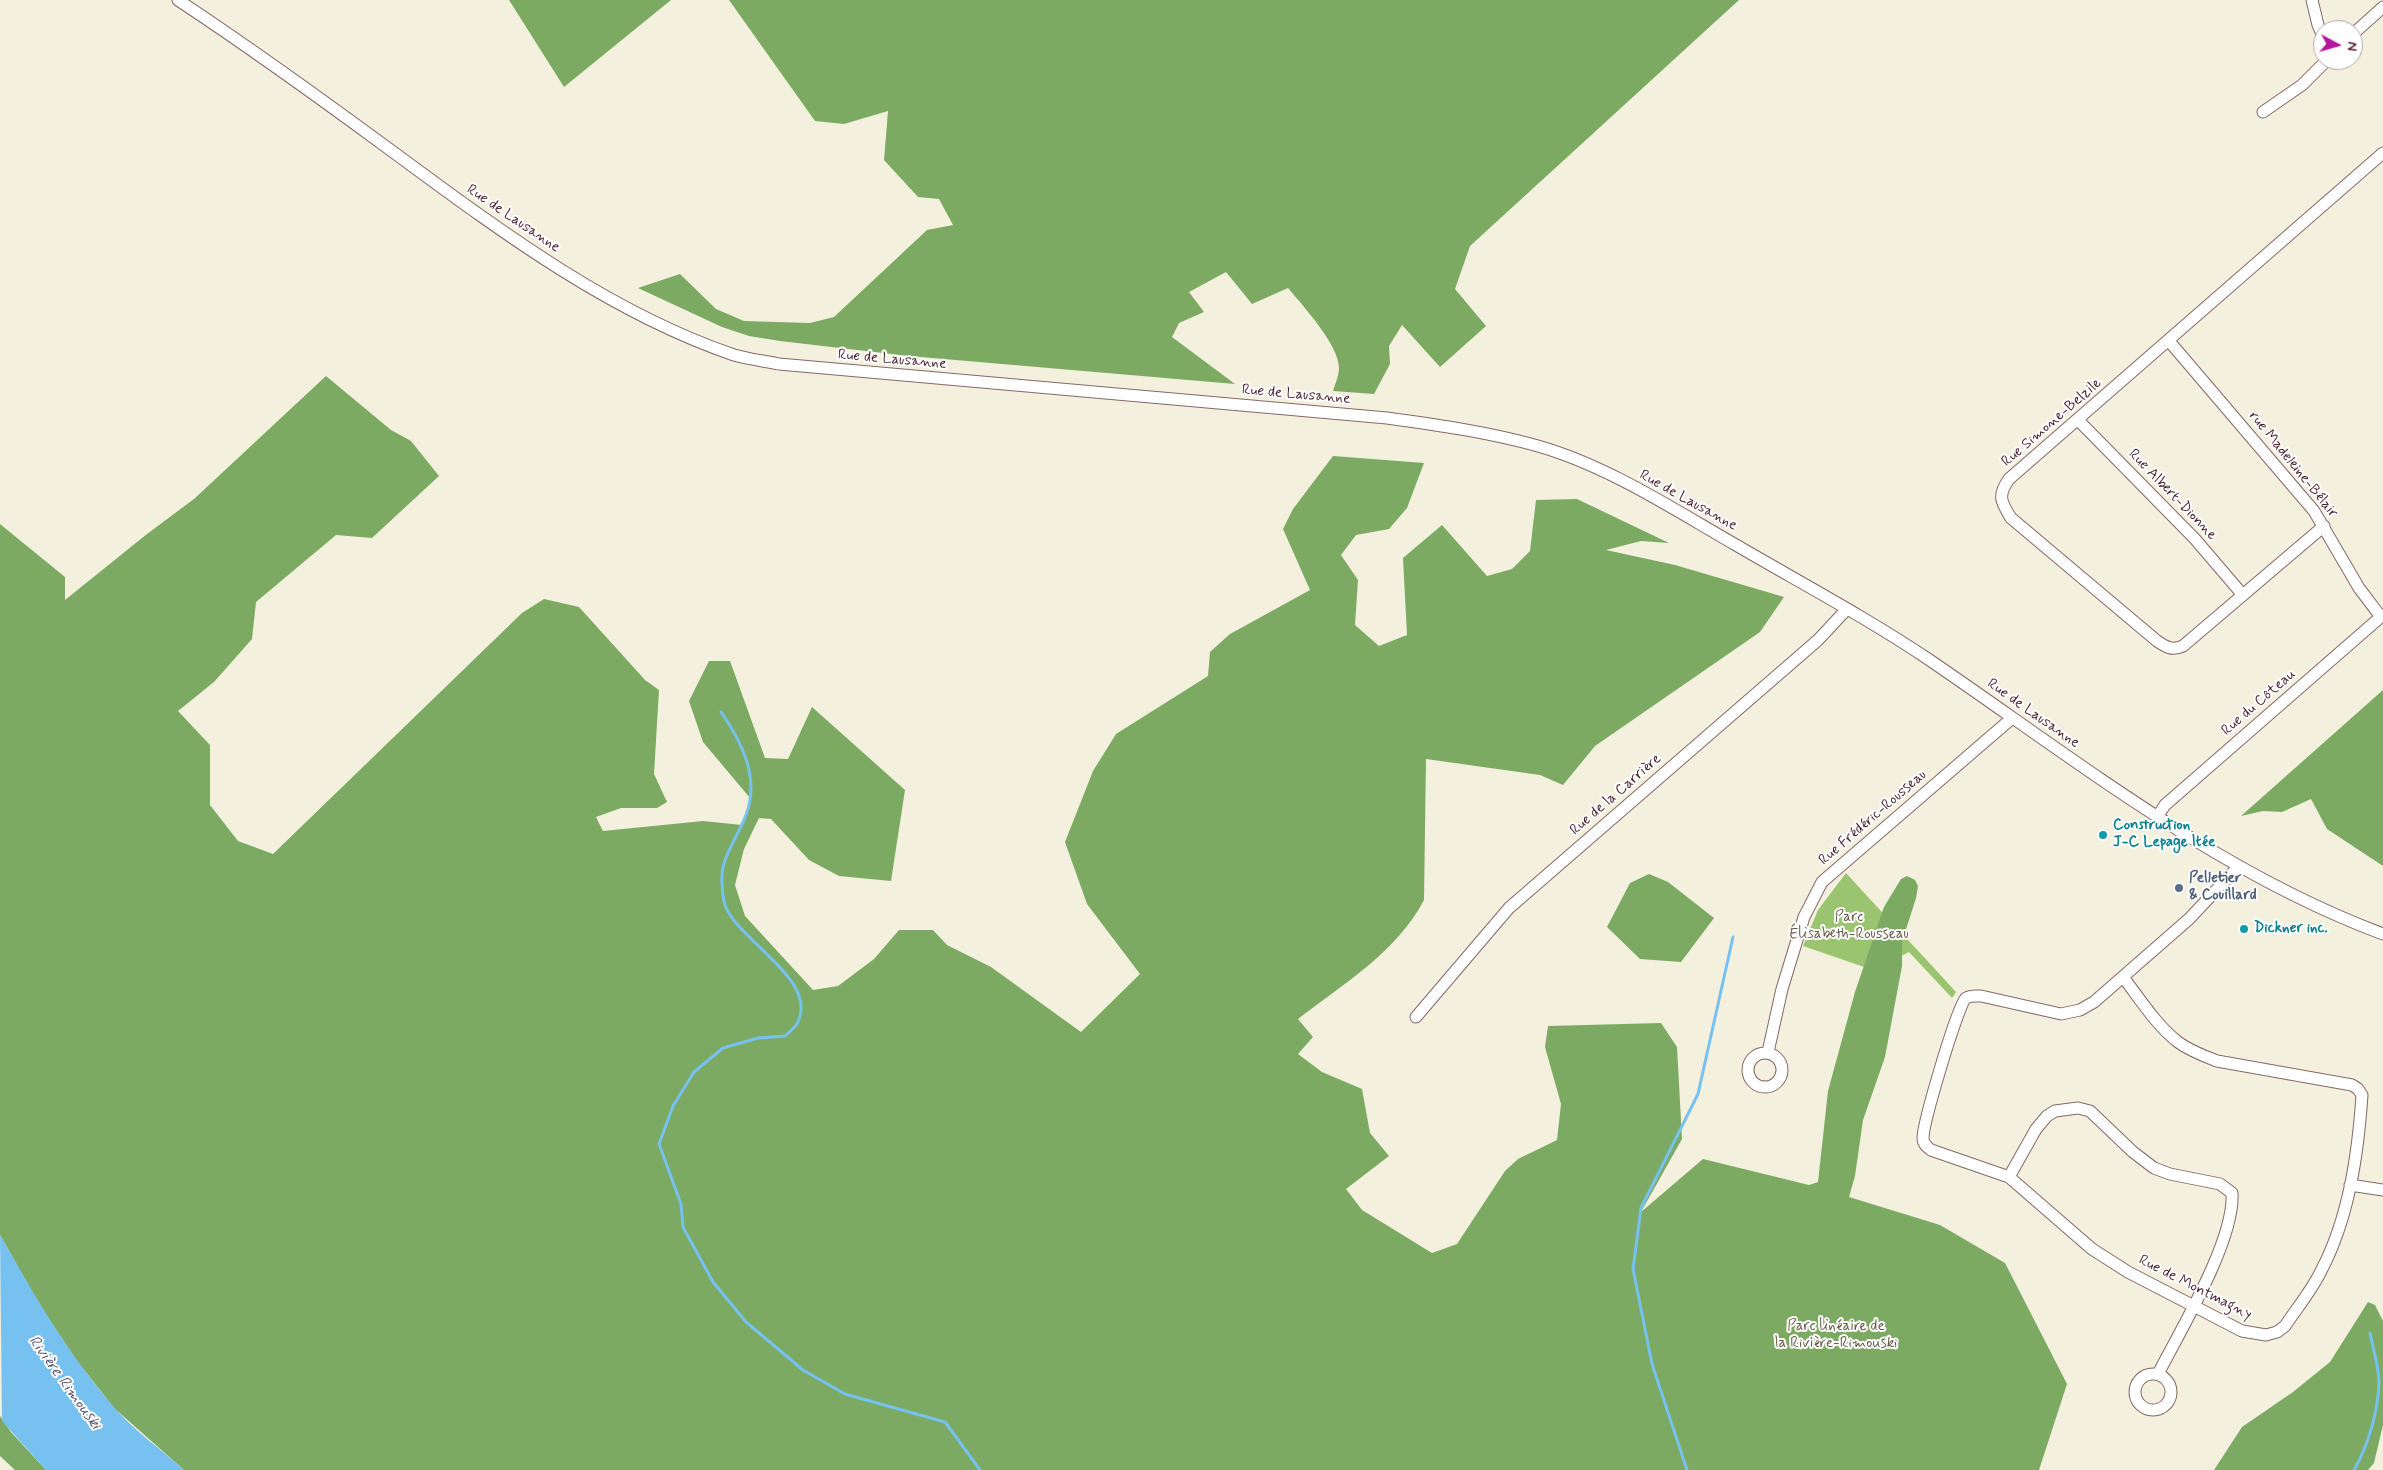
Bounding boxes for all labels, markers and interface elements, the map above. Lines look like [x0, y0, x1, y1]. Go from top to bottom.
north arrow [2313, 20, 2363, 70]
text: N [2342, 41, 2361, 52]
street label: Rue de Lausanne [463, 181, 563, 257]
street label: Rue de Lausanne [837, 346, 947, 374]
street label: Rue Simone-Belzile [1998, 375, 2106, 471]
street label: Rue de Lausanne [1241, 381, 1351, 409]
street label: rue Madeleine-Bélair [2245, 408, 2341, 522]
street label: Rue Albert-Dionne [2124, 446, 2220, 544]
street label: Rue de Lausanne [1636, 467, 1740, 535]
street label: Rue du Côteau [2218, 666, 2300, 740]
street label: Rue de Lausanne [1983, 675, 2083, 753]
street label: Rue de la Carrière [1567, 750, 1665, 840]
street label: Rue Frédéric-Rousseau [1815, 766, 1931, 870]
place label: Construction J-C Lepage ltée [2113, 817, 2215, 852]
marker: Construction J-C Lepage ltée [2097, 829, 2109, 841]
place label: Pelletier & Couillard [2189, 870, 2256, 905]
marker: Pelletier & Couillard [2173, 882, 2185, 894]
park label: Parc Élisabeth-Rousseau [1789, 909, 1909, 944]
place label: Dickner inc. [2254, 920, 2328, 938]
marker: Dickner inc. [2238, 923, 2250, 935]
street label: Rue de Montmagny [2135, 1252, 2255, 1324]
park label: Parc linéaire de la Rivière-Rimouski [1775, 1318, 1897, 1353]
water label: Rivière Rimouski [24, 1332, 104, 1434]

